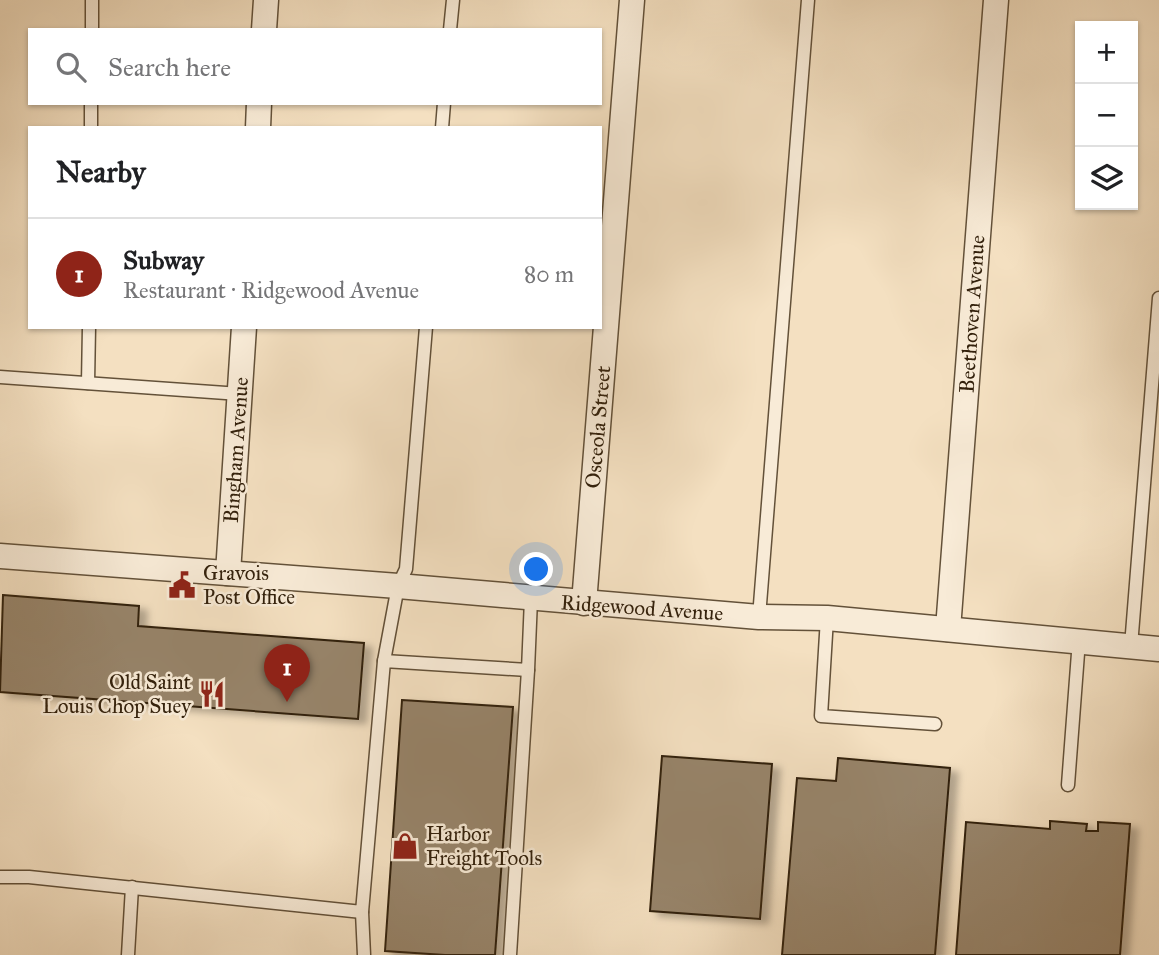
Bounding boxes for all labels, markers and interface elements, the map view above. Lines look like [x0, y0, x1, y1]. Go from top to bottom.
map controls [1075, 21, 1138, 210]
button: + [1075, 21, 1138, 84]
search box [28, 28, 602, 105]
icon: search [52, 48, 90, 86]
text: Search here [108, 51, 231, 83]
button: − [1075, 84, 1138, 147]
button: layers [1075, 147, 1138, 210]
text: Nearby [56, 154, 146, 190]
street label: Beethoven Avenue [954, 234, 991, 394]
text: Subway [123, 244, 204, 276]
text: 1 [74, 260, 84, 288]
text: 80 m [524, 260, 574, 288]
text: Restaurant · Ridgewood Avenue [123, 276, 419, 304]
street label: Osceola Street [580, 364, 616, 489]
street label: Bingham Avenue [218, 376, 254, 524]
your location [519, 552, 553, 586]
place label: Gravois Post Office [203, 560, 295, 610]
public building icon: Gravois Post Office [167, 570, 197, 600]
street label: Ridgewood Avenue [560, 589, 724, 627]
pin: 1 [264, 644, 310, 702]
place label: Old Saint Louis Chop Suey [42, 669, 192, 719]
restaurant icon: Old Saint Louis Chop Suey [197, 679, 227, 709]
place label: Harbor Freight Tools [426, 821, 542, 871]
shop icon: Harbor Freight Tools [390, 831, 420, 861]

